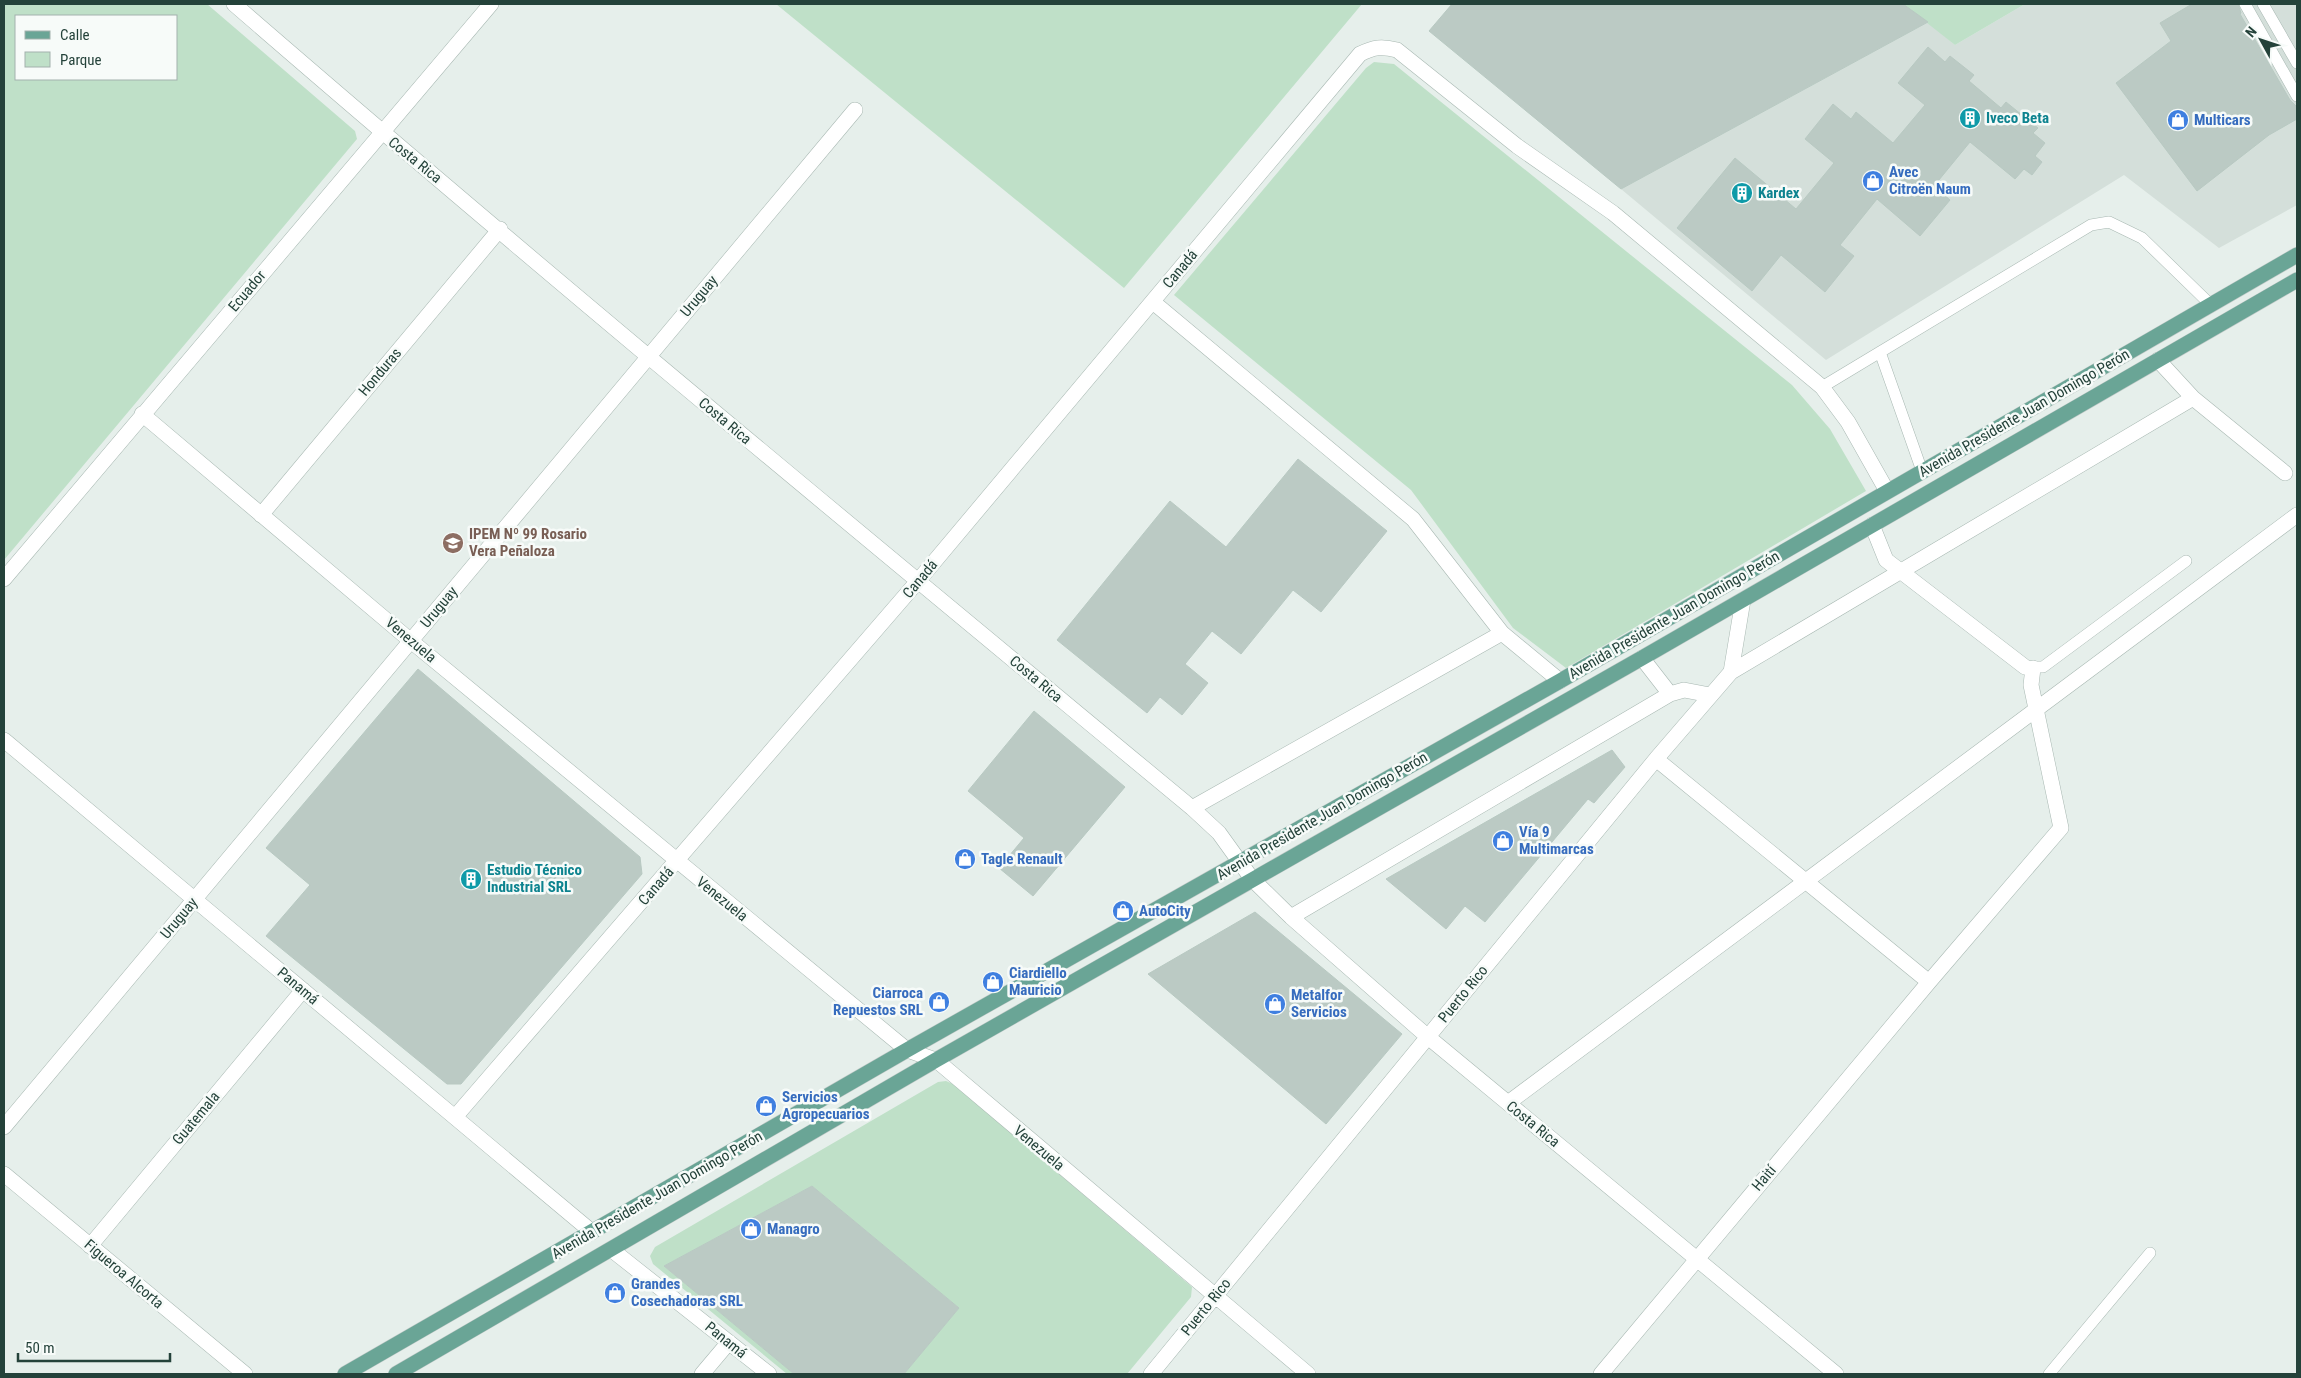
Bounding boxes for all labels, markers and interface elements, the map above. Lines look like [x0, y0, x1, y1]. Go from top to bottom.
legend [15, 15, 178, 80]
north arrow [2236, 15, 2286, 65]
text: N [2242, 23, 2260, 40]
text: Calle [60, 26, 90, 44]
text: Parque [60, 51, 102, 69]
building icon: Iveco Beta [1958, 106, 1982, 130]
shop icon: Multicars [2166, 108, 2190, 132]
place label: Iveco Beta [1986, 109, 2049, 127]
place label: Multicars [2194, 111, 2251, 129]
street label: Costa Rica [385, 133, 445, 187]
place label: Avec Citroën Naum [1889, 163, 1971, 198]
shop icon: Avec Citroën Naum [1861, 169, 1885, 193]
building icon: Kardex [1730, 181, 1754, 205]
place label: Kardex [1758, 184, 1800, 202]
street label: Canadá [1159, 246, 1201, 292]
street label: Ecuador [225, 266, 270, 315]
street label: Uruguay [677, 272, 721, 320]
street label: Honduras [355, 344, 405, 400]
street label: Avenida Presidente Juan Domingo Perón [1915, 345, 2133, 481]
street label: Costa Rica [695, 394, 755, 448]
place label: IPEM Nº 99 Rosario Vera Peñaloza [469, 525, 587, 560]
school or university icon: IPEM Nº 99 Rosario Vera Peñaloza [441, 531, 465, 555]
street label: Avenida Presidente Juan Domingo Perón [1565, 547, 1783, 683]
street label: Canadá [899, 556, 941, 602]
street label: Uruguay [417, 583, 461, 631]
street label: Venezuela [382, 614, 440, 666]
street label: Costa Rica [1006, 652, 1066, 706]
street label: Avenida Presidente Juan Domingo Perón [1213, 748, 1431, 884]
place label: Vía 9 Multimarcas [1519, 823, 1594, 858]
shop icon: Vía 9 Multimarcas [1491, 829, 1515, 853]
shop icon: Tagle Renault [953, 847, 977, 871]
place label: Tagle Renault [981, 850, 1063, 868]
place label: Estudio Técnico Industrial SRL [487, 861, 582, 896]
street label: Canadá [635, 863, 677, 909]
building icon: Estudio Técnico Industrial SRL [459, 867, 483, 891]
street label: Venezuela [693, 873, 751, 925]
street label: Uruguay [157, 894, 201, 942]
shop icon: AutoCity [1111, 899, 1135, 923]
place label: AutoCity [1139, 902, 1191, 920]
street label: Puerto Rico [1434, 962, 1492, 1026]
street label: Panamá [274, 964, 322, 1008]
place label: Ciardiello Mauricio [1009, 964, 1067, 999]
shop icon: Ciardiello Mauricio [981, 970, 1005, 994]
place label: Ciarroca Repuestos SRL [833, 984, 923, 1019]
place label: Metalfor Servicios [1291, 986, 1347, 1021]
shop icon: Ciarroca Repuestos SRL [927, 990, 951, 1014]
shop icon: Metalfor Servicios [1263, 992, 1287, 1016]
street label: Guatemala [169, 1088, 223, 1148]
place label: Servicios Agropecuarios [782, 1088, 870, 1123]
shop icon: Servicios Agropecuarios [754, 1094, 778, 1118]
street label: Costa Rica [1503, 1097, 1563, 1151]
street label: Venezuela [1010, 1122, 1068, 1174]
street label: Avenida Presidente Juan Domingo Perón [548, 1127, 766, 1263]
street label: Haití [1748, 1160, 1781, 1194]
shop icon: Managro [739, 1217, 763, 1241]
place label: Managro [767, 1220, 820, 1238]
street label: Figueroa Alcorta [81, 1236, 167, 1312]
place label: Grandes Cosechadoras SRL [631, 1275, 743, 1310]
street label: Puerto Rico [1177, 1275, 1235, 1339]
shop icon: Grandes Cosechadoras SRL [603, 1281, 627, 1305]
street label: Panamá [702, 1318, 750, 1362]
scale bar [18, 1330, 170, 1362]
text: 50 m [25, 1339, 55, 1357]

